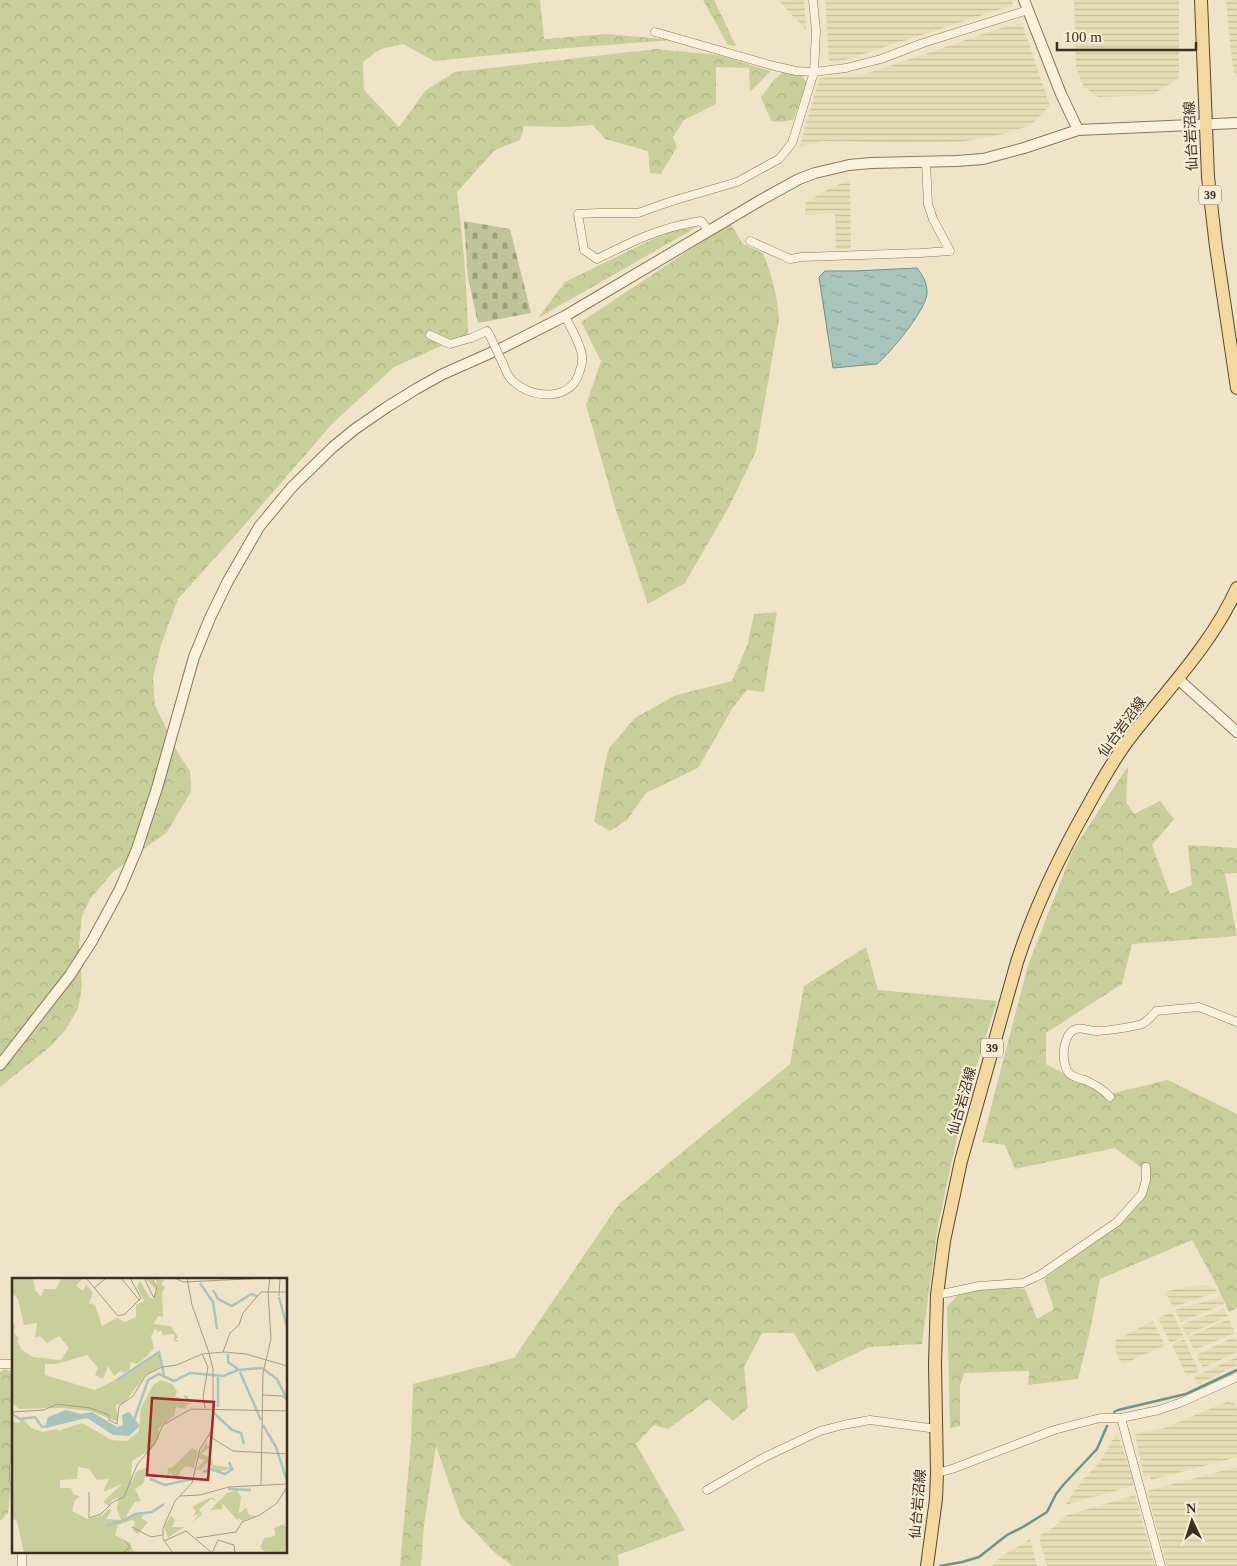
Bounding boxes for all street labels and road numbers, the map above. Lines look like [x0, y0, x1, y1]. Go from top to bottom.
street label: 仙台岩沼線 [1181, 101, 1200, 171]
road number: 39 [1199, 186, 1221, 204]
street label: 仙台岩沼線 [1095, 694, 1149, 760]
road number: 39 [981, 1038, 1003, 1058]
street label: 仙台岩沼線 [944, 1065, 979, 1137]
street label: 仙台岩沼線 [906, 1468, 929, 1540]

